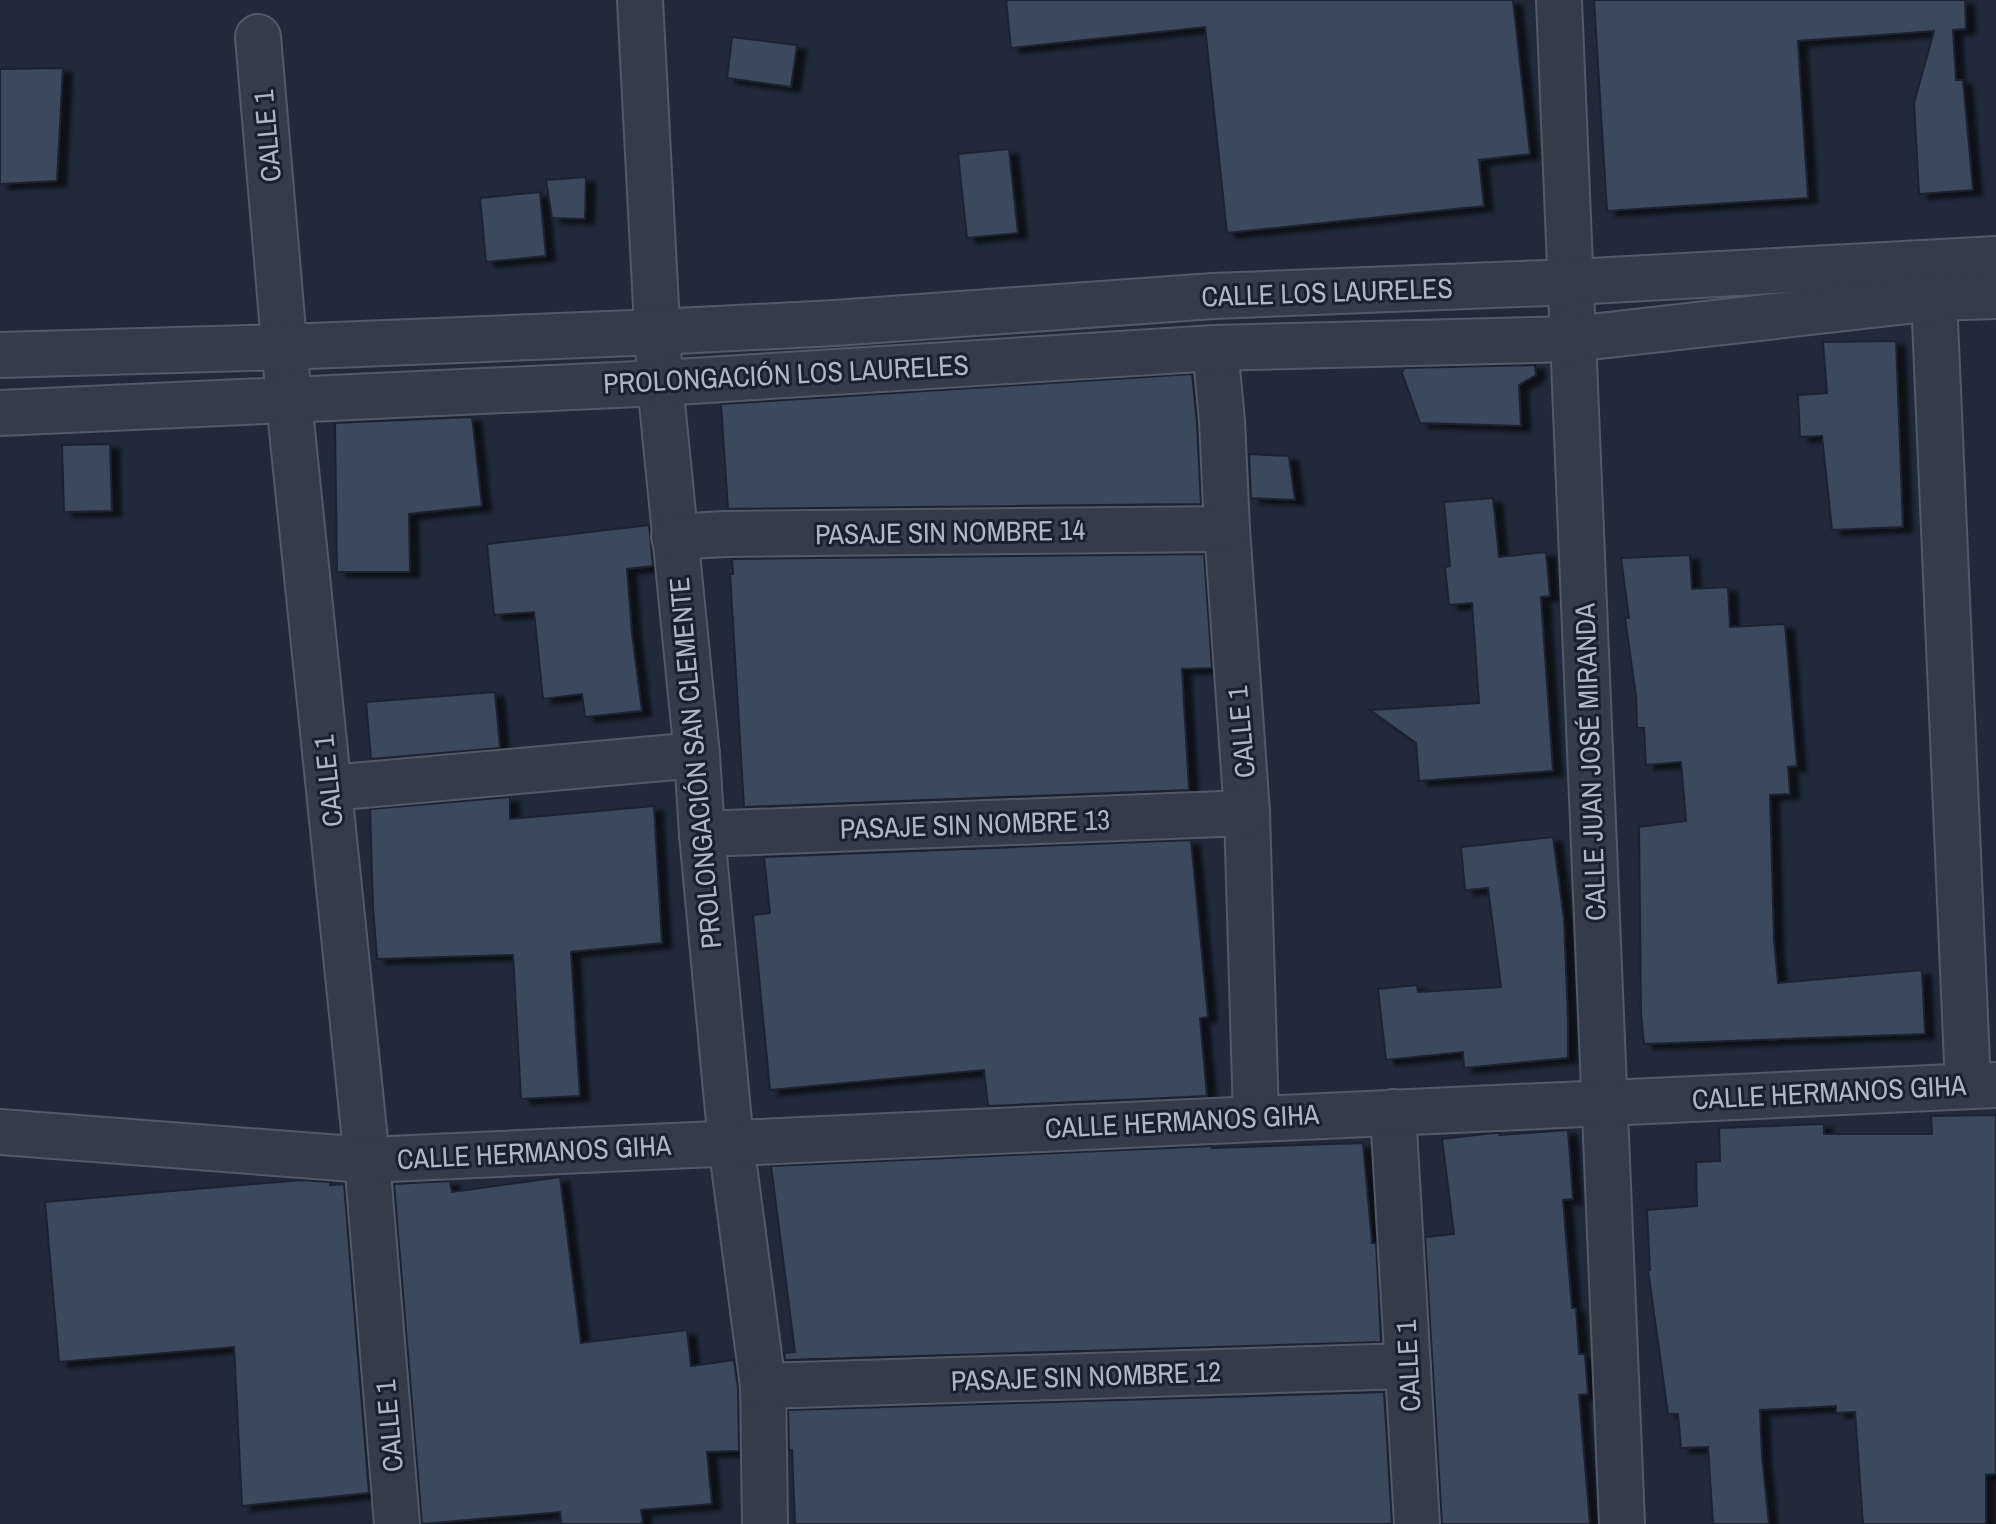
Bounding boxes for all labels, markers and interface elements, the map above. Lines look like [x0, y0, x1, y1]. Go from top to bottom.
street label: CALLE 1 [244, 88, 290, 183]
street label: CALLE LOS LAURELES [1201, 269, 1453, 315]
street label: PROLONGACIÓN LOS LAURELES [602, 345, 970, 403]
street label: PASAJE SIN NOMBRE 14 [815, 511, 1086, 553]
street label: PROLONGACIÓN SAN CLEMENTE [660, 576, 730, 950]
street label: CALLE JUAN JOSÉ MIRANDA [1565, 602, 1615, 921]
street label: CALLE 1 [1218, 684, 1264, 779]
street label: CALLE 1 [304, 733, 352, 829]
street label: PASAJE SIN NOMBRE 13 [839, 800, 1111, 848]
street label: CALLE HERMANOS GIHA [1691, 1066, 1968, 1118]
street label: CALLE HERMANOS GIHA [1044, 1095, 1321, 1147]
street label: CALLE HERMANOS GIHA [396, 1126, 673, 1178]
street label: CALLE 1 [1387, 1319, 1429, 1413]
street label: PASAJE SIN NOMBRE 12 [950, 1352, 1222, 1400]
street label: CALLE 1 [366, 1378, 412, 1473]

